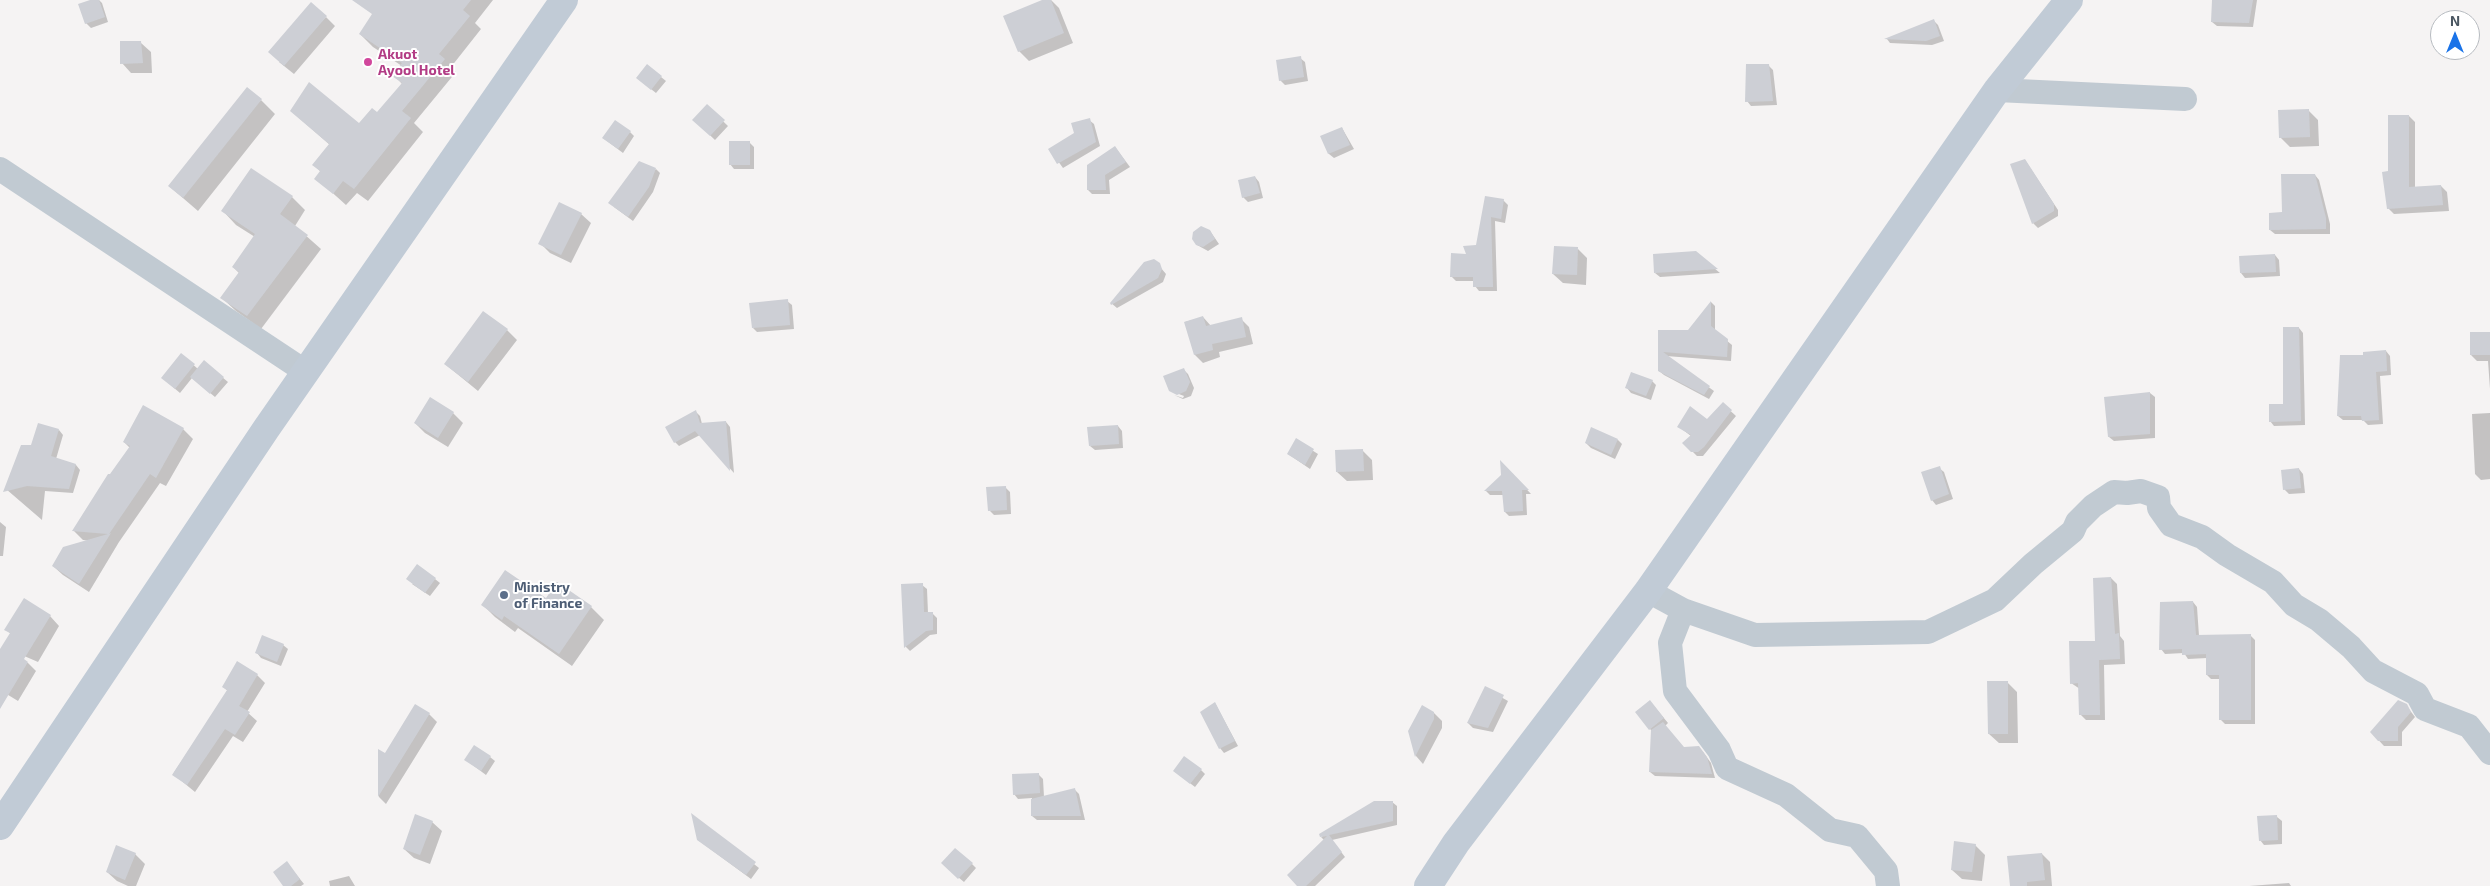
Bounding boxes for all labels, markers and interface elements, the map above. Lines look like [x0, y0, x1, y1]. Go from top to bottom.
north arrow [2430, 10, 2480, 60]
text: N [2450, 12, 2460, 29]
place label: Akuot Ayool Hotel [378, 46, 455, 78]
marker: Akuot Ayool Hotel [362, 56, 374, 68]
place label: Ministry of Finance [514, 579, 582, 612]
marker: Ministry of Finance [498, 589, 510, 601]

